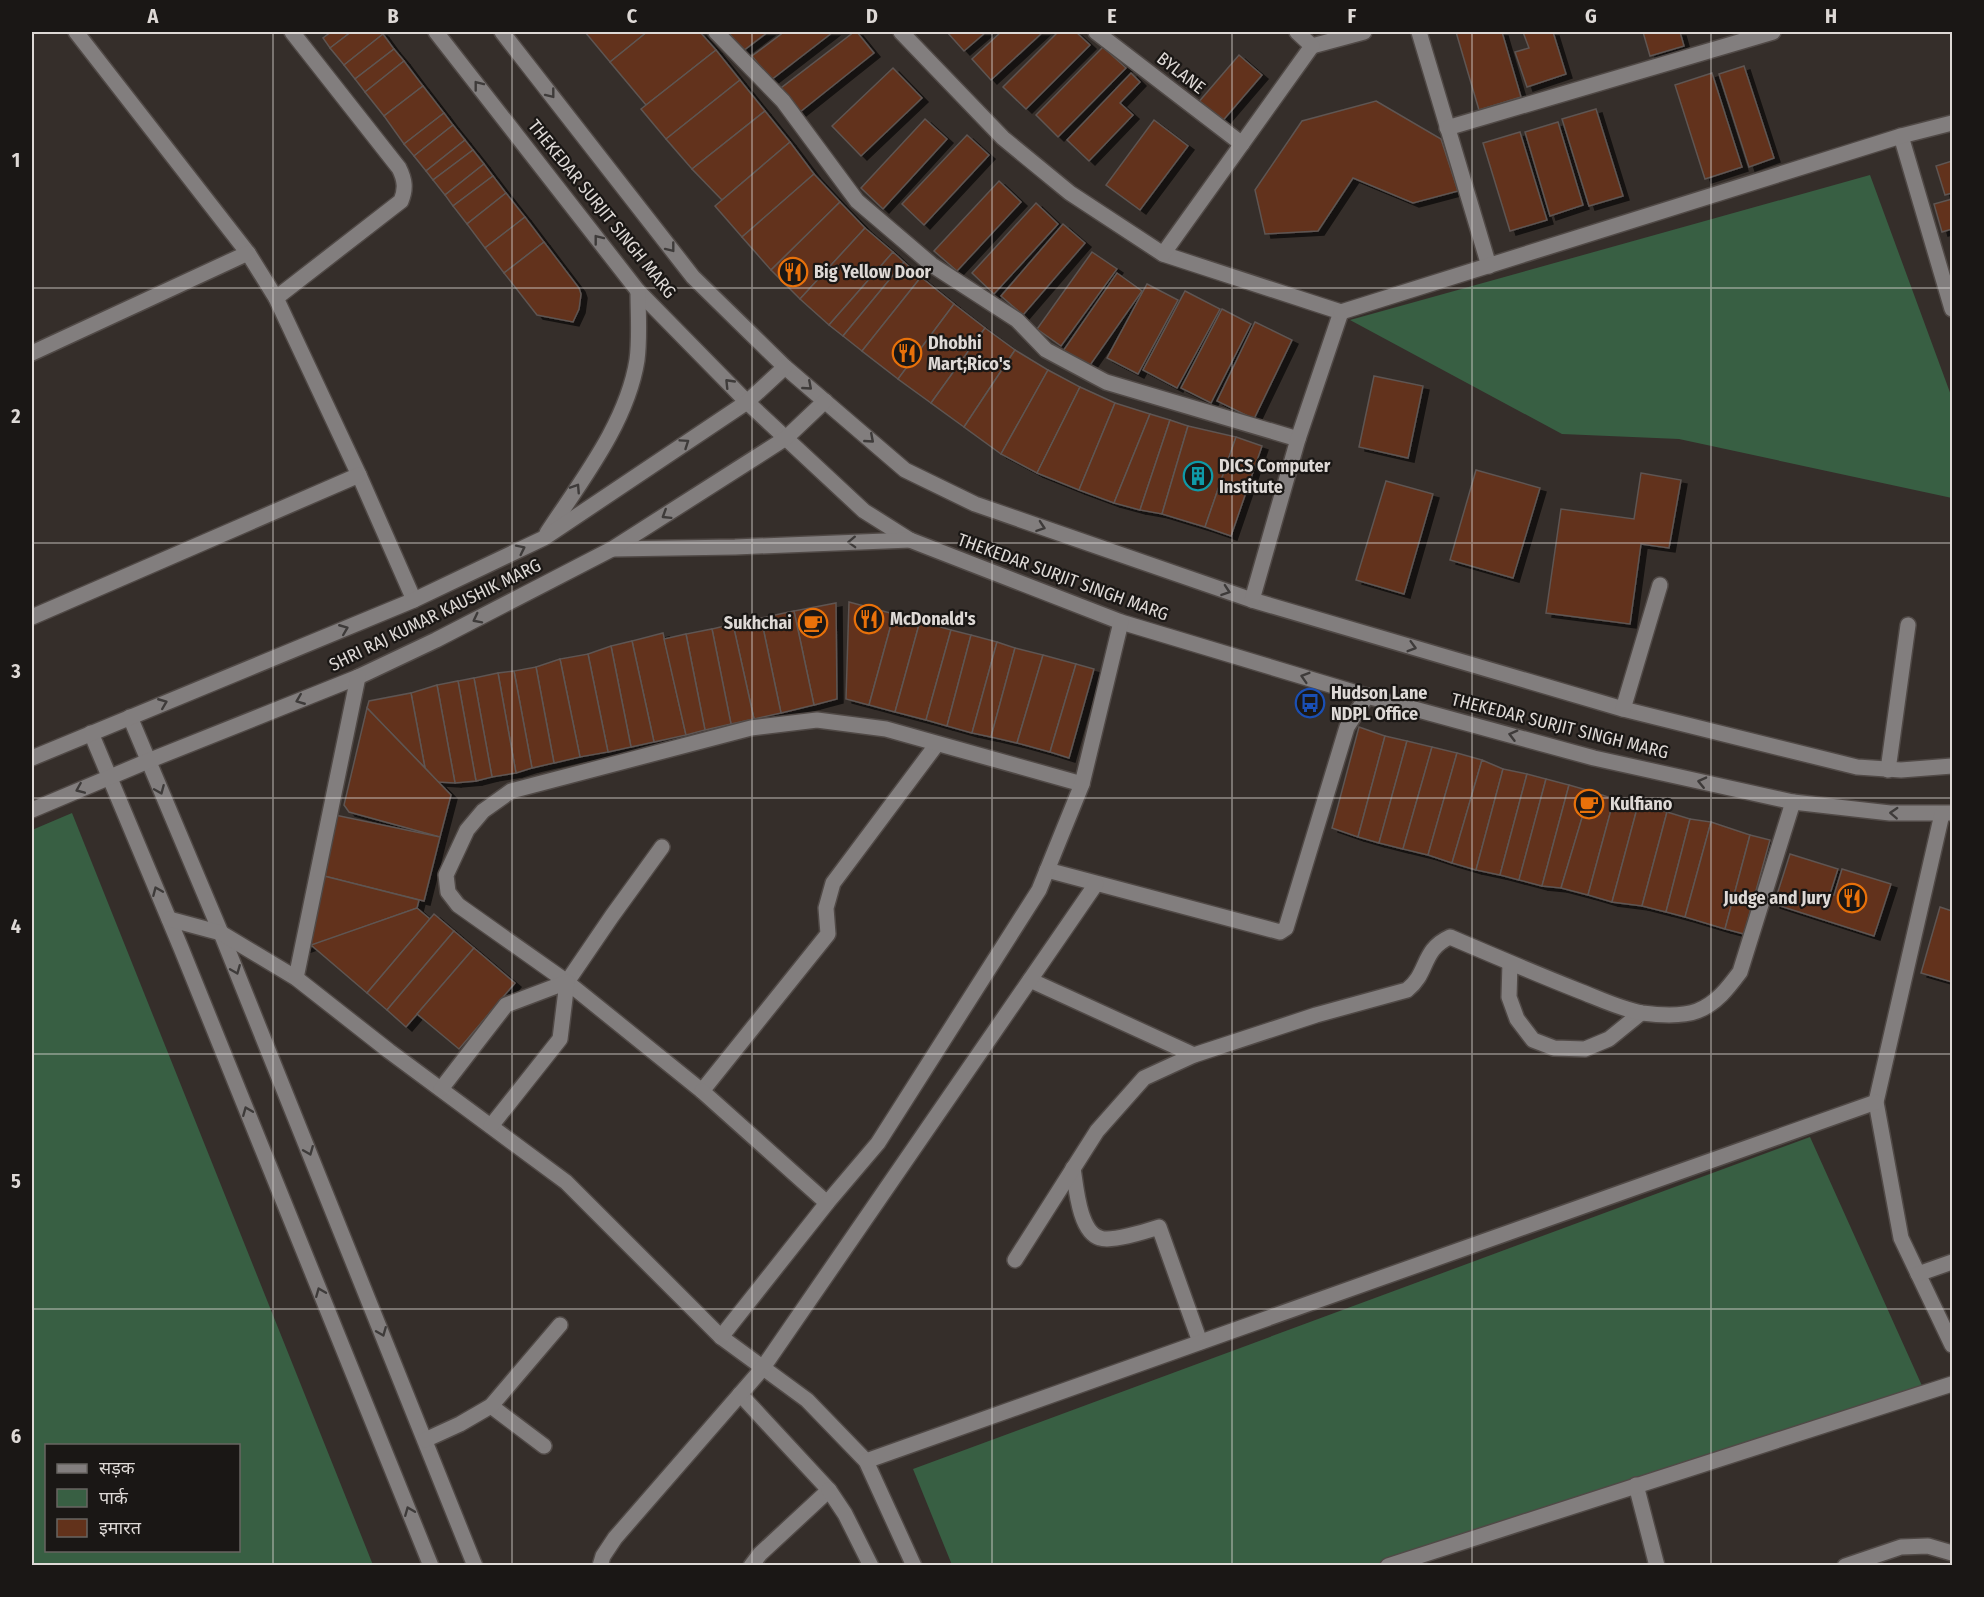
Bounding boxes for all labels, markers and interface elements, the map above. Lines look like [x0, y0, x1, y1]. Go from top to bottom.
text: A [147, 4, 160, 28]
text: B [387, 4, 399, 28]
text: C [627, 4, 638, 28]
text: D [866, 4, 878, 28]
text: E [1107, 4, 1117, 28]
text: F [1348, 4, 1357, 28]
text: G [1585, 4, 1597, 28]
text: H [1825, 4, 1837, 28]
street label: BYLANE [1152, 47, 1210, 99]
one-way arrow [475, 81, 486, 92]
one-way arrow [544, 88, 555, 99]
street label: THEKEDAR SURJIT SINGH MARG [523, 115, 681, 303]
text: 1 [12, 148, 20, 172]
one-way arrow [595, 235, 606, 246]
one-way arrow [663, 242, 674, 253]
restaurant icon: Big Yellow Door [777, 256, 809, 288]
place label: Big Yellow Door [814, 261, 932, 283]
place label: Dhobhi Mart;Rico's [928, 332, 1011, 375]
restaurant icon: Dhobhi Mart;Rico's [891, 337, 923, 369]
one-way arrow [801, 379, 812, 390]
one-way arrow [725, 380, 736, 391]
text: 2 [10, 404, 21, 428]
one-way arrow [863, 432, 874, 443]
one-way arrow [678, 439, 689, 450]
place label: DICS Computer Institute [1219, 455, 1331, 498]
building icon: DICS Computer Institute [1182, 460, 1214, 492]
one-way arrow [569, 484, 580, 495]
one-way arrow [662, 508, 673, 519]
one-way arrow [1036, 520, 1046, 533]
street label: THEKEDAR SURJIT SINGH MARG [954, 529, 1172, 625]
one-way arrow [847, 536, 856, 549]
one-way arrow [515, 544, 526, 556]
street label: SHRI RAJ KUMAR KAUSHIK MARG [325, 554, 545, 676]
one-way arrow [1220, 584, 1231, 597]
restaurant icon: McDonald's [853, 603, 885, 635]
cafe icon: Sukhchai [797, 607, 829, 639]
place label: McDonald's [890, 608, 976, 630]
one-way arrow [473, 612, 483, 623]
place label: Sukhchai [724, 612, 792, 634]
one-way arrow [337, 624, 348, 636]
one-way arrow [1407, 640, 1417, 652]
text: 3 [10, 659, 21, 683]
one-way arrow [1300, 672, 1311, 684]
place label: Hudson Lane NDPL Office [1331, 682, 1427, 725]
bus stop icon: Hudson Lane NDPL Office [1294, 687, 1326, 719]
street label: THEKEDAR SURJIT SINGH MARG [1449, 688, 1671, 764]
one-way arrow [295, 693, 306, 705]
one-way arrow [157, 698, 168, 710]
one-way arrow [1508, 730, 1518, 743]
one-way arrow [1697, 776, 1707, 789]
one-way arrow [75, 782, 86, 794]
one-way arrow [153, 784, 165, 795]
cafe icon: Kulfiano [1573, 788, 1605, 820]
place label: Kulfiano [1610, 793, 1673, 815]
one-way arrow [1890, 807, 1899, 819]
restaurant icon: Judge and Jury [1836, 882, 1868, 914]
one-way arrow [152, 887, 164, 898]
place label: Judge and Jury [1723, 887, 1831, 909]
text: 4 [11, 914, 21, 938]
one-way arrow [229, 964, 241, 975]
one-way arrow [242, 1106, 254, 1117]
one-way arrow [302, 1145, 314, 1156]
text: 5 [11, 1169, 21, 1193]
one-way arrow [315, 1287, 327, 1298]
one-way arrow [374, 1326, 387, 1337]
text: 6 [11, 1424, 21, 1448]
legend [45, 1444, 240, 1552]
text: सड़क [99, 1457, 136, 1479]
text: पार्क [99, 1487, 129, 1509]
one-way arrow [404, 1507, 416, 1518]
text: इमारत [99, 1517, 142, 1539]

